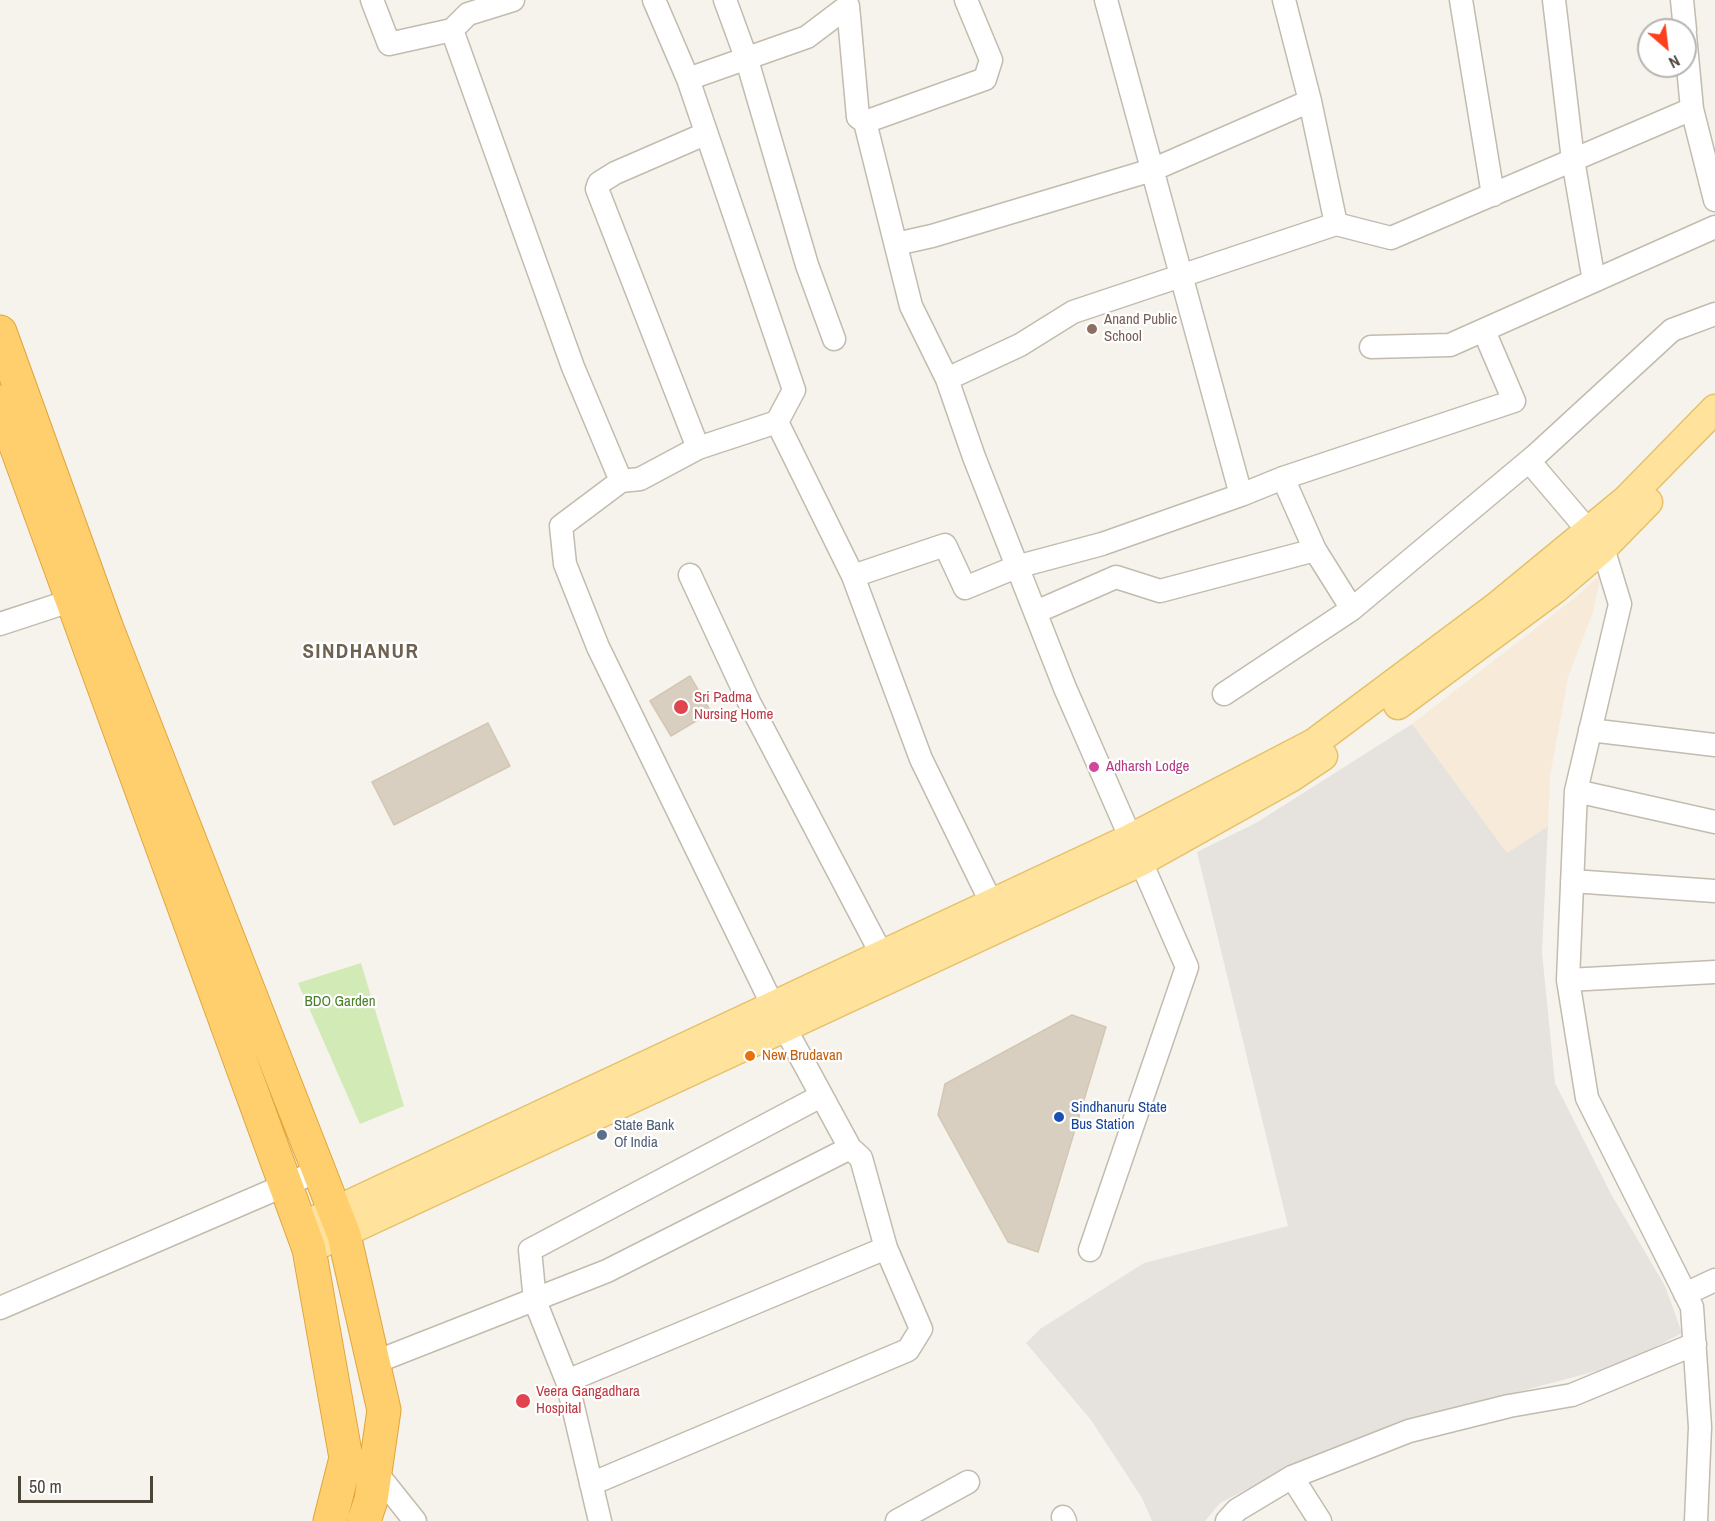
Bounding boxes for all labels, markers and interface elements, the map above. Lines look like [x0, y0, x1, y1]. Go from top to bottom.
north arrow [1637, 18, 1697, 78]
text: N [1665, 50, 1684, 74]
place label: Anand Public School [1104, 311, 1177, 346]
marker: Anand Public School [1085, 322, 1099, 336]
district label: SINDHANUR [303, 639, 419, 665]
place label: Sri Padma Nursing Home [694, 689, 773, 724]
marker: Sri Padma Nursing Home [672, 698, 690, 716]
place label: Adharsh Lodge [1106, 758, 1189, 776]
marker: Adharsh Lodge [1087, 760, 1101, 774]
park label: BDO Garden [304, 993, 376, 1011]
place label: New Brudavan [762, 1047, 843, 1065]
marker: New Brudavan [743, 1049, 757, 1063]
place label: Sindhanuru State Bus Station [1071, 1099, 1167, 1134]
marker: Sindhanuru State Bus Station [1052, 1110, 1066, 1124]
place label: State Bank Of India [614, 1117, 674, 1152]
marker: State Bank Of India [595, 1128, 609, 1142]
place label: Veera Gangadhara Hospital [536, 1383, 640, 1418]
marker: Veera Gangadhara Hospital [514, 1392, 532, 1410]
scale bar [21, 1464, 156, 1502]
text: 50 m [29, 1474, 62, 1499]

